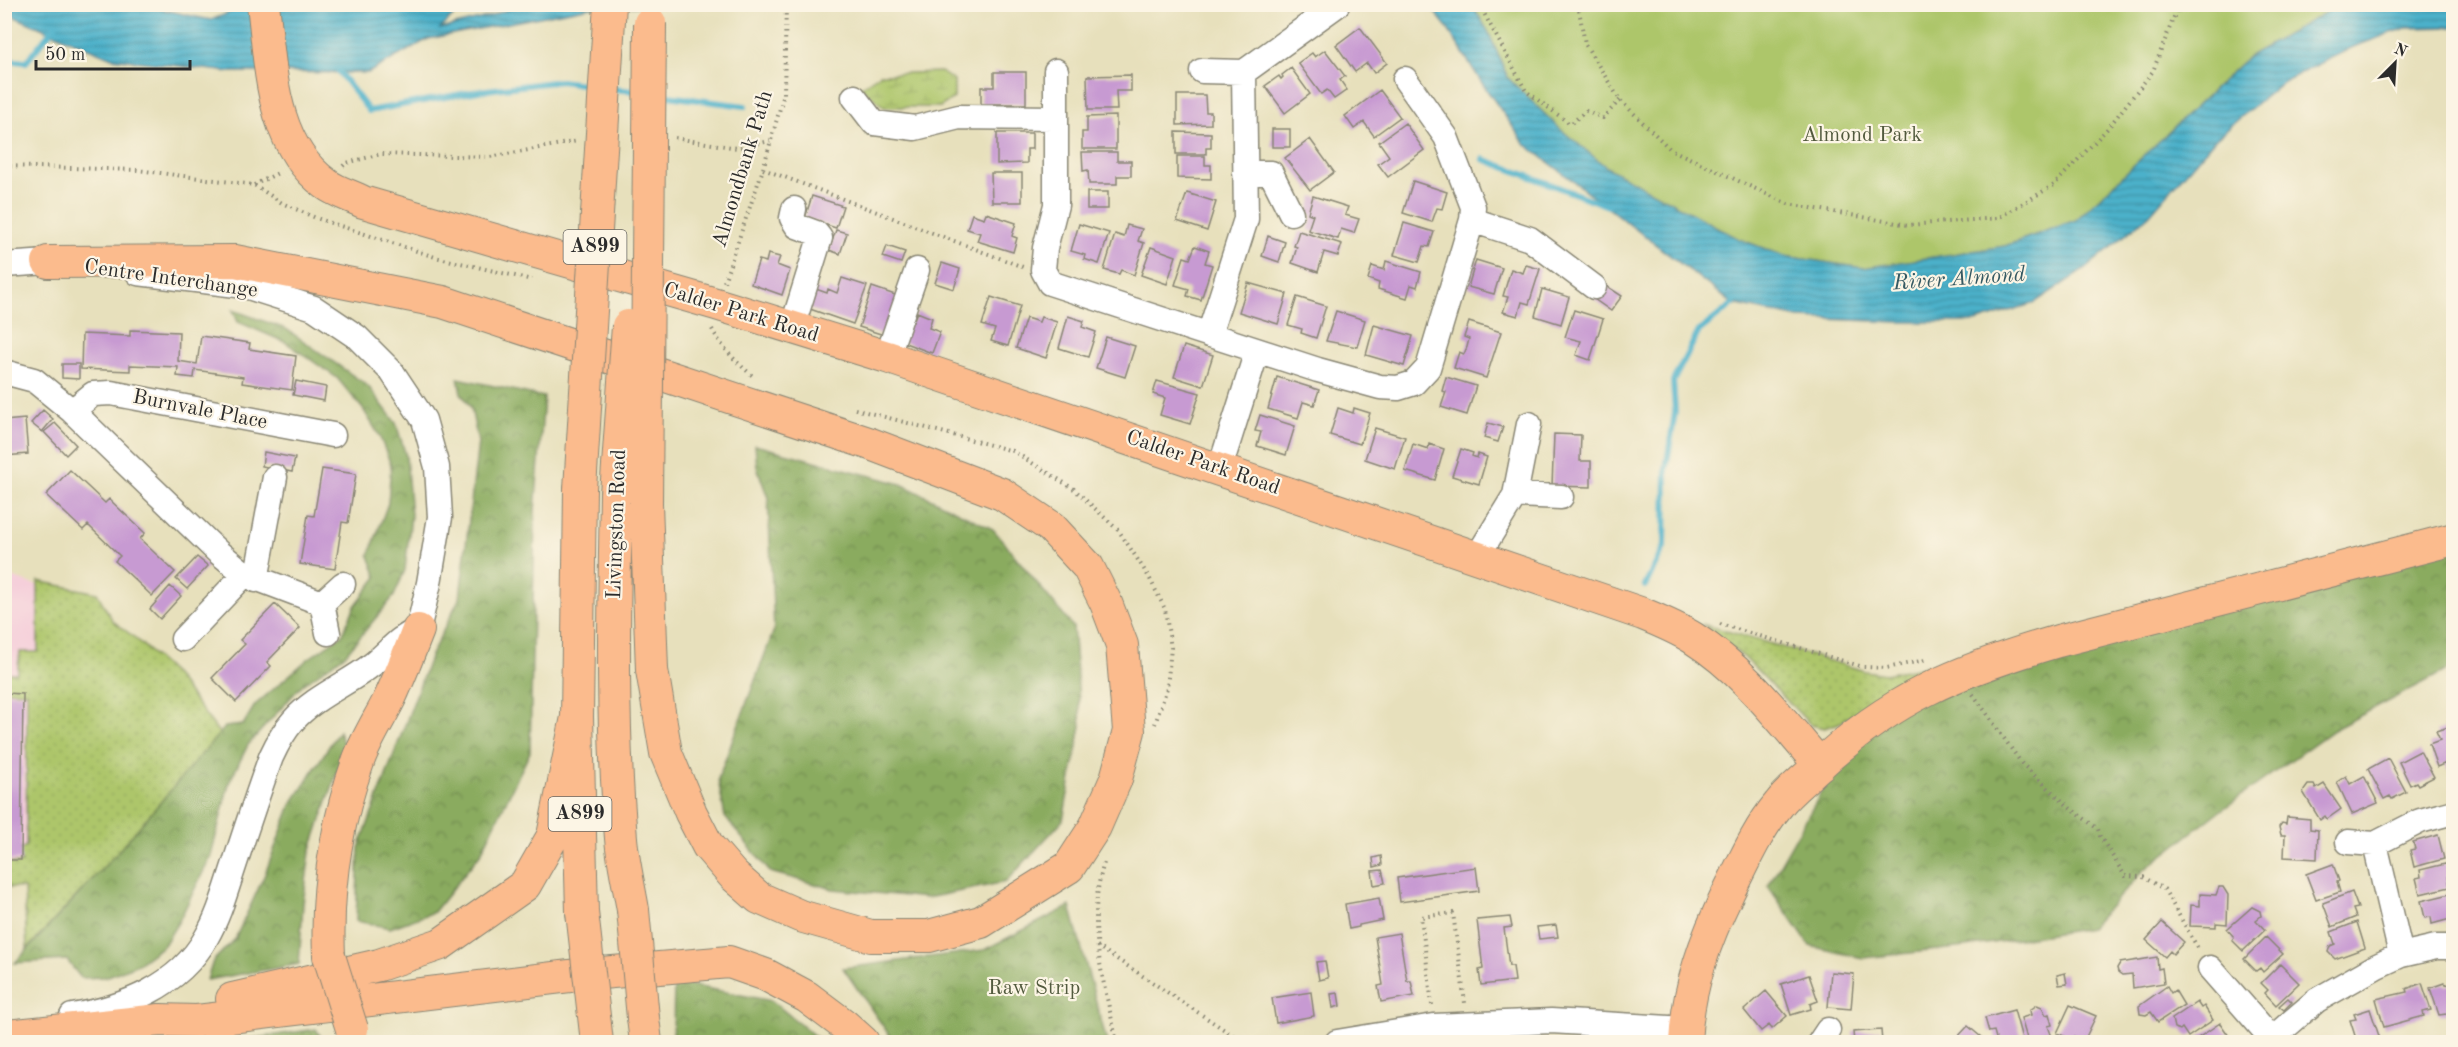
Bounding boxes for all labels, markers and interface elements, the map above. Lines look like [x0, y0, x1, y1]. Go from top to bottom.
scale bar [36, 33, 190, 71]
north arrow [2365, 33, 2425, 93]
text: N [2391, 41, 2410, 61]
text: 50 m [45, 46, 85, 64]
street label: Almondbank Path [709, 88, 777, 250]
park label: Almond Park [1802, 125, 1922, 146]
road number: A899 [564, 230, 626, 264]
street label: Centre Interchange [83, 256, 259, 302]
water label: River Almond [1891, 263, 2026, 295]
street label: Calder Park Road [661, 279, 821, 347]
street label: Burnvale Place [131, 387, 269, 433]
street label: Calder Park Road [1123, 427, 1283, 499]
street label: Livingston Road [604, 449, 630, 599]
road number: A899 [548, 797, 612, 831]
park label: Raw Strip [988, 978, 1080, 999]

